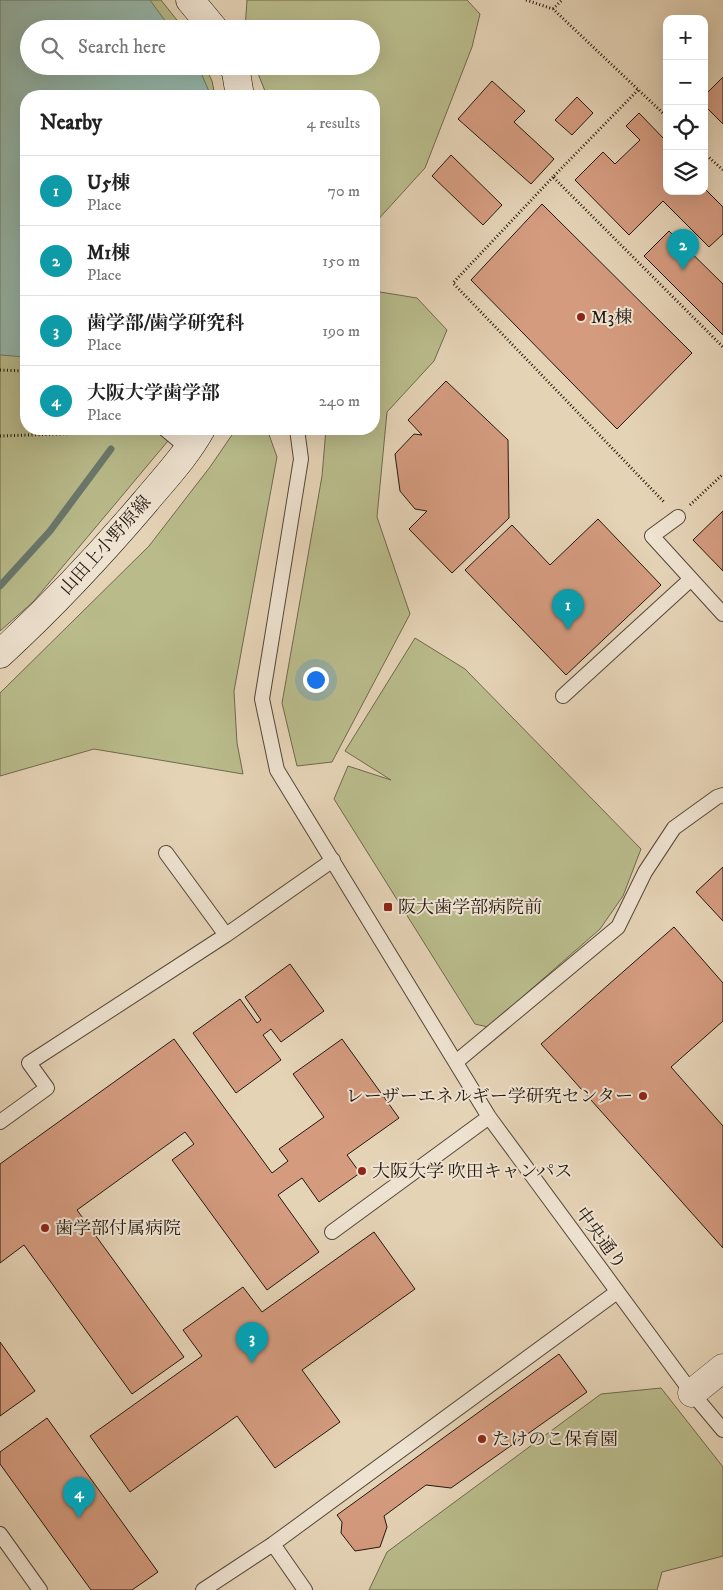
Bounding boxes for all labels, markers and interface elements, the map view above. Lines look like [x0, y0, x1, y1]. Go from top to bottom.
map controls [663, 15, 708, 195]
button: + [663, 15, 708, 60]
search box [20, 20, 380, 75]
icon: search [38, 34, 66, 62]
text: Search here [78, 36, 166, 59]
button: − [663, 60, 708, 105]
button: locate [663, 105, 708, 150]
text: Nearby [40, 110, 102, 136]
text: 4 results [307, 113, 360, 133]
button: layers [663, 150, 708, 195]
text: U5棟 [87, 172, 130, 195]
text: 1 [53, 181, 59, 201]
text: 70 m [328, 181, 360, 201]
text: Place [87, 195, 121, 215]
pin: 2 [667, 229, 699, 270]
text: M1棟 [87, 242, 130, 265]
text: 2 [52, 251, 60, 271]
text: 150 m [322, 251, 360, 271]
text: Place [87, 265, 121, 285]
place label: M3棟 [591, 307, 632, 329]
marker: M3棟 [575, 311, 587, 323]
text: 歯学部/歯学研究科 [87, 312, 244, 335]
text: 3 [53, 321, 59, 341]
text: 190 m [322, 321, 360, 341]
text: Place [87, 335, 121, 355]
text: 大阪大学歯学部 [87, 382, 220, 405]
text: 4 [51, 391, 61, 411]
text: 240 m [319, 391, 360, 411]
text: Place [87, 405, 121, 425]
street label: 山田上小野原線 [55, 491, 156, 600]
pin: 1 [552, 589, 584, 630]
your location [303, 667, 329, 693]
place label: 阪大歯学部病院前 [398, 897, 542, 919]
marker: 阪大歯学部病院前 [382, 901, 394, 913]
place label: レーザーエネルギー学研究センター [346, 1086, 633, 1108]
marker: レーザーエネルギー学研究センター [637, 1090, 649, 1102]
place label: 大阪大学 吹田キャンパス [372, 1161, 573, 1183]
marker: 大阪大学 吹田キャンパス [356, 1165, 368, 1177]
street label: 中央通り [570, 1203, 630, 1274]
place label: 歯学部付属病院 [55, 1218, 181, 1240]
marker: 歯学部付属病院 [39, 1222, 51, 1234]
pin: 3 [236, 1322, 268, 1363]
place label: たけのこ保育園 [492, 1429, 618, 1451]
marker: たけのこ保育園 [476, 1433, 488, 1445]
pin: 4 [63, 1477, 95, 1518]

